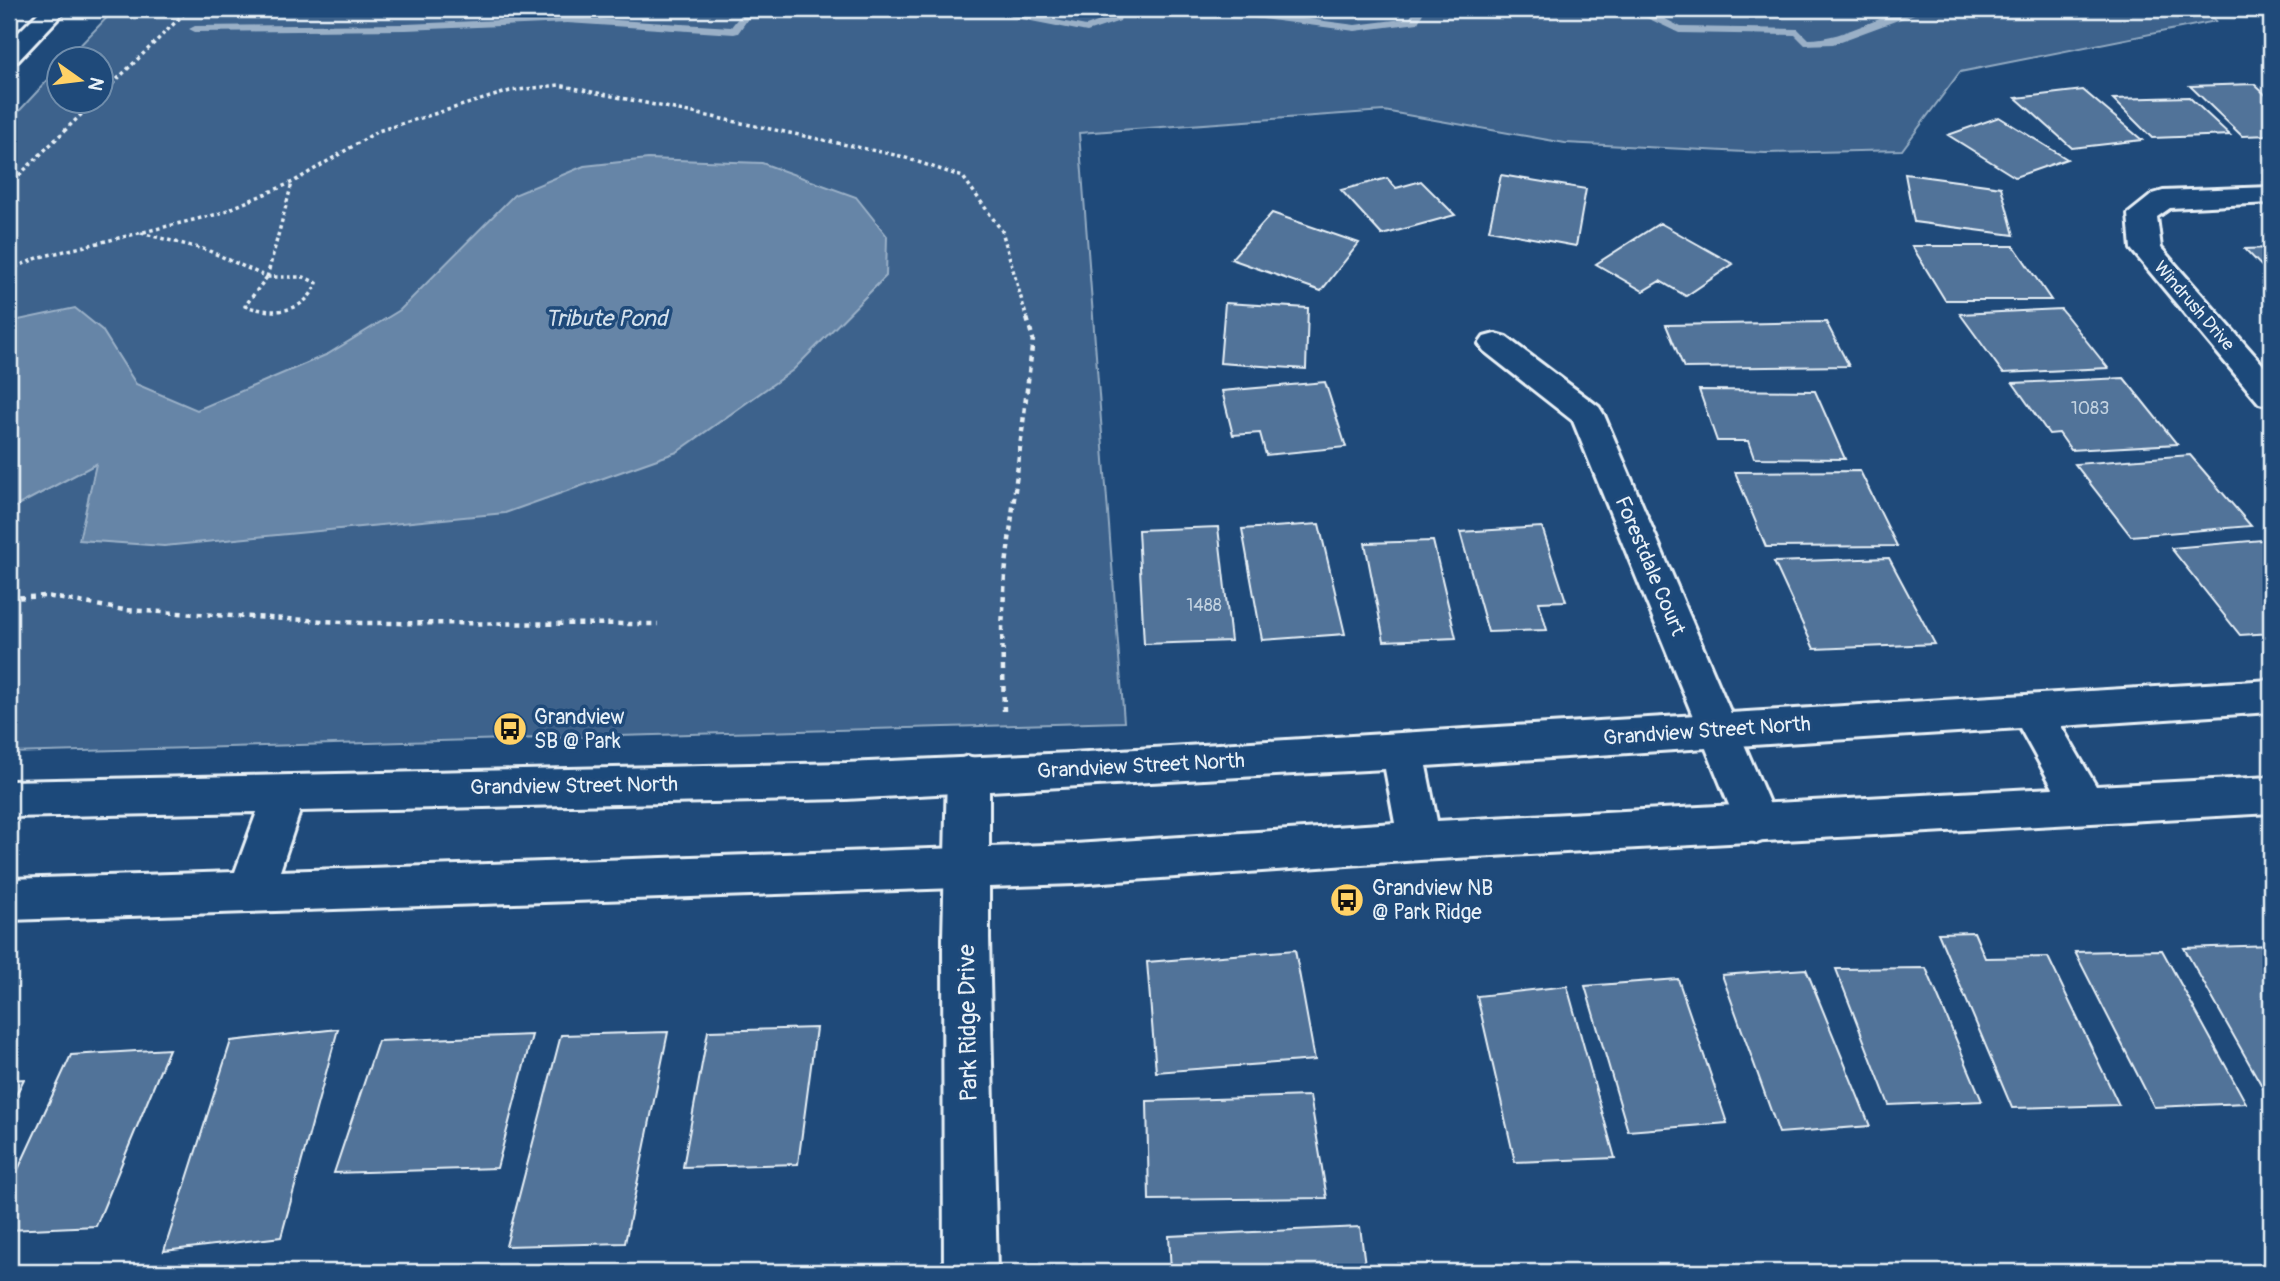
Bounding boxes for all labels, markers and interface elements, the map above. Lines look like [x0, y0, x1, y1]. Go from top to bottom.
north arrow [46, 46, 116, 116]
text: N [82, 75, 109, 93]
street label: Windrush Drive [2149, 256, 2239, 356]
water label: Tribute Pond [545, 304, 670, 333]
house number: 1083 [2071, 397, 2109, 420]
street label: Forestdale Court [1608, 492, 1692, 640]
house number: 1488 [1186, 594, 1222, 617]
place label: Grandview SB @ Park [534, 704, 624, 755]
bus stop icon: Grandview SB @ Park [491, 710, 529, 748]
street label: Grandview Street North [1602, 710, 1812, 752]
street label: Grandview Street North [1037, 747, 1245, 785]
street label: Grandview Street North [470, 771, 678, 801]
place label: Grandview NB @ Park Ridge [1372, 875, 1493, 926]
bus stop icon: Grandview NB @ Park Ridge [1328, 881, 1366, 919]
street label: Park Ridge Drive [952, 944, 984, 1102]

